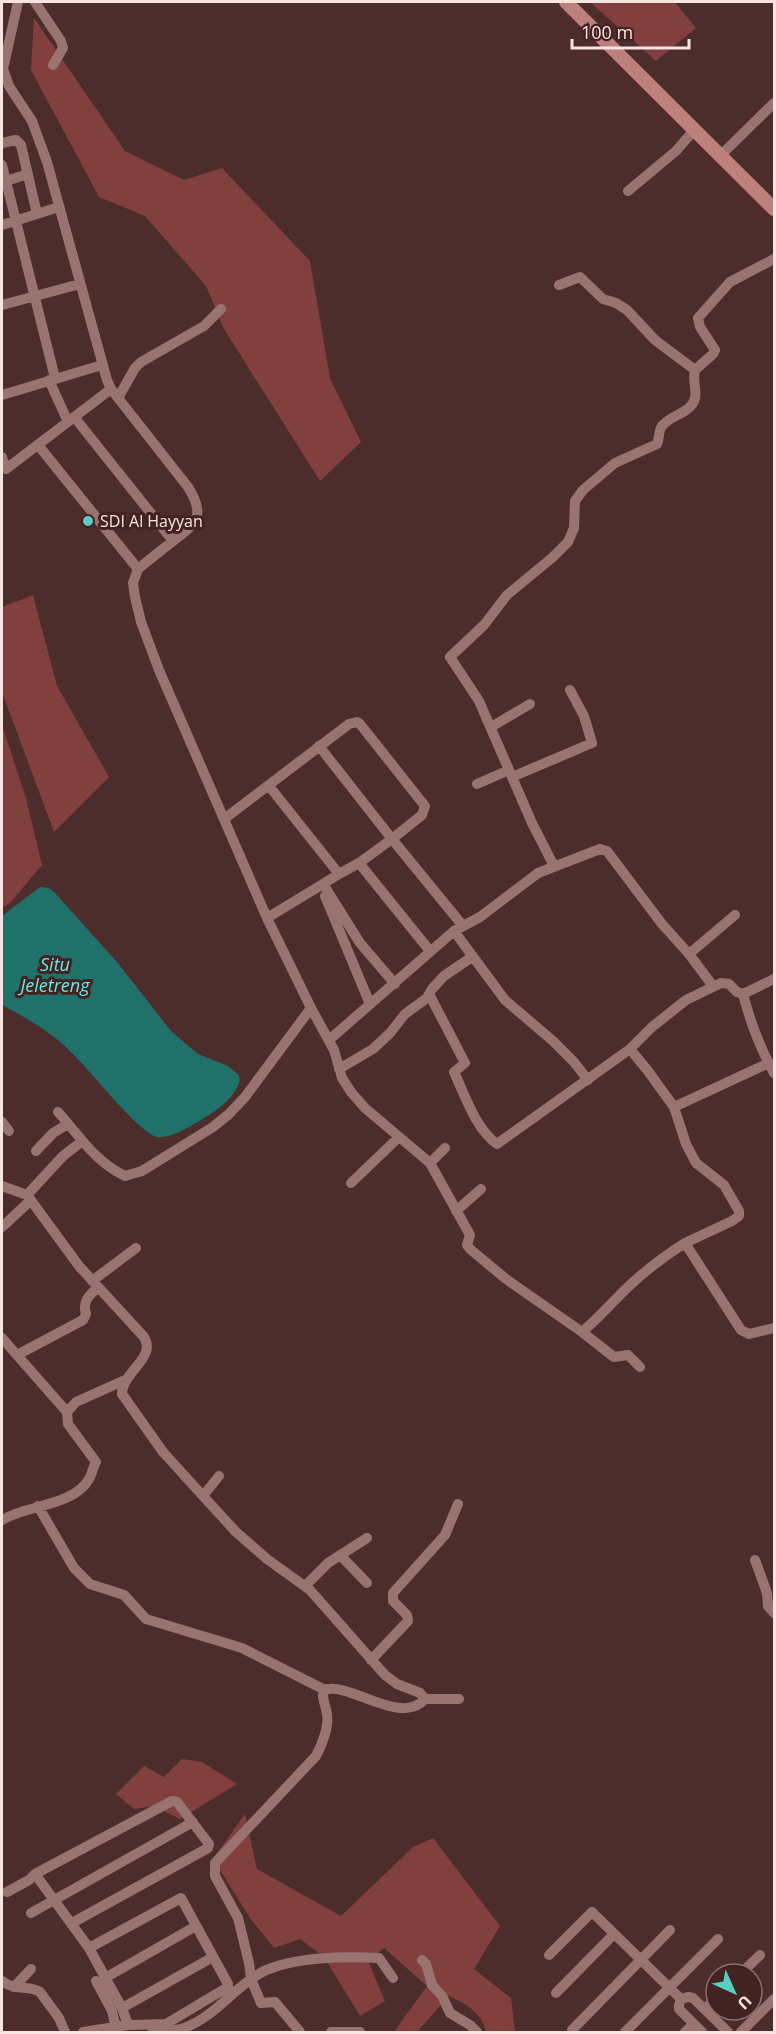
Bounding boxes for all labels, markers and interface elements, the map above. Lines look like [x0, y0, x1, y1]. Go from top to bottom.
scale bar [572, 12, 689, 50]
text: 100 m [581, 20, 633, 44]
place label: SDI Al Hayyan [100, 510, 203, 532]
marker: SDI Al Hayyan [81, 514, 95, 528]
water label: Situ Jeletreng [17, 952, 90, 997]
north arrow [704, 1962, 764, 2022]
text: U [733, 1991, 757, 2015]

